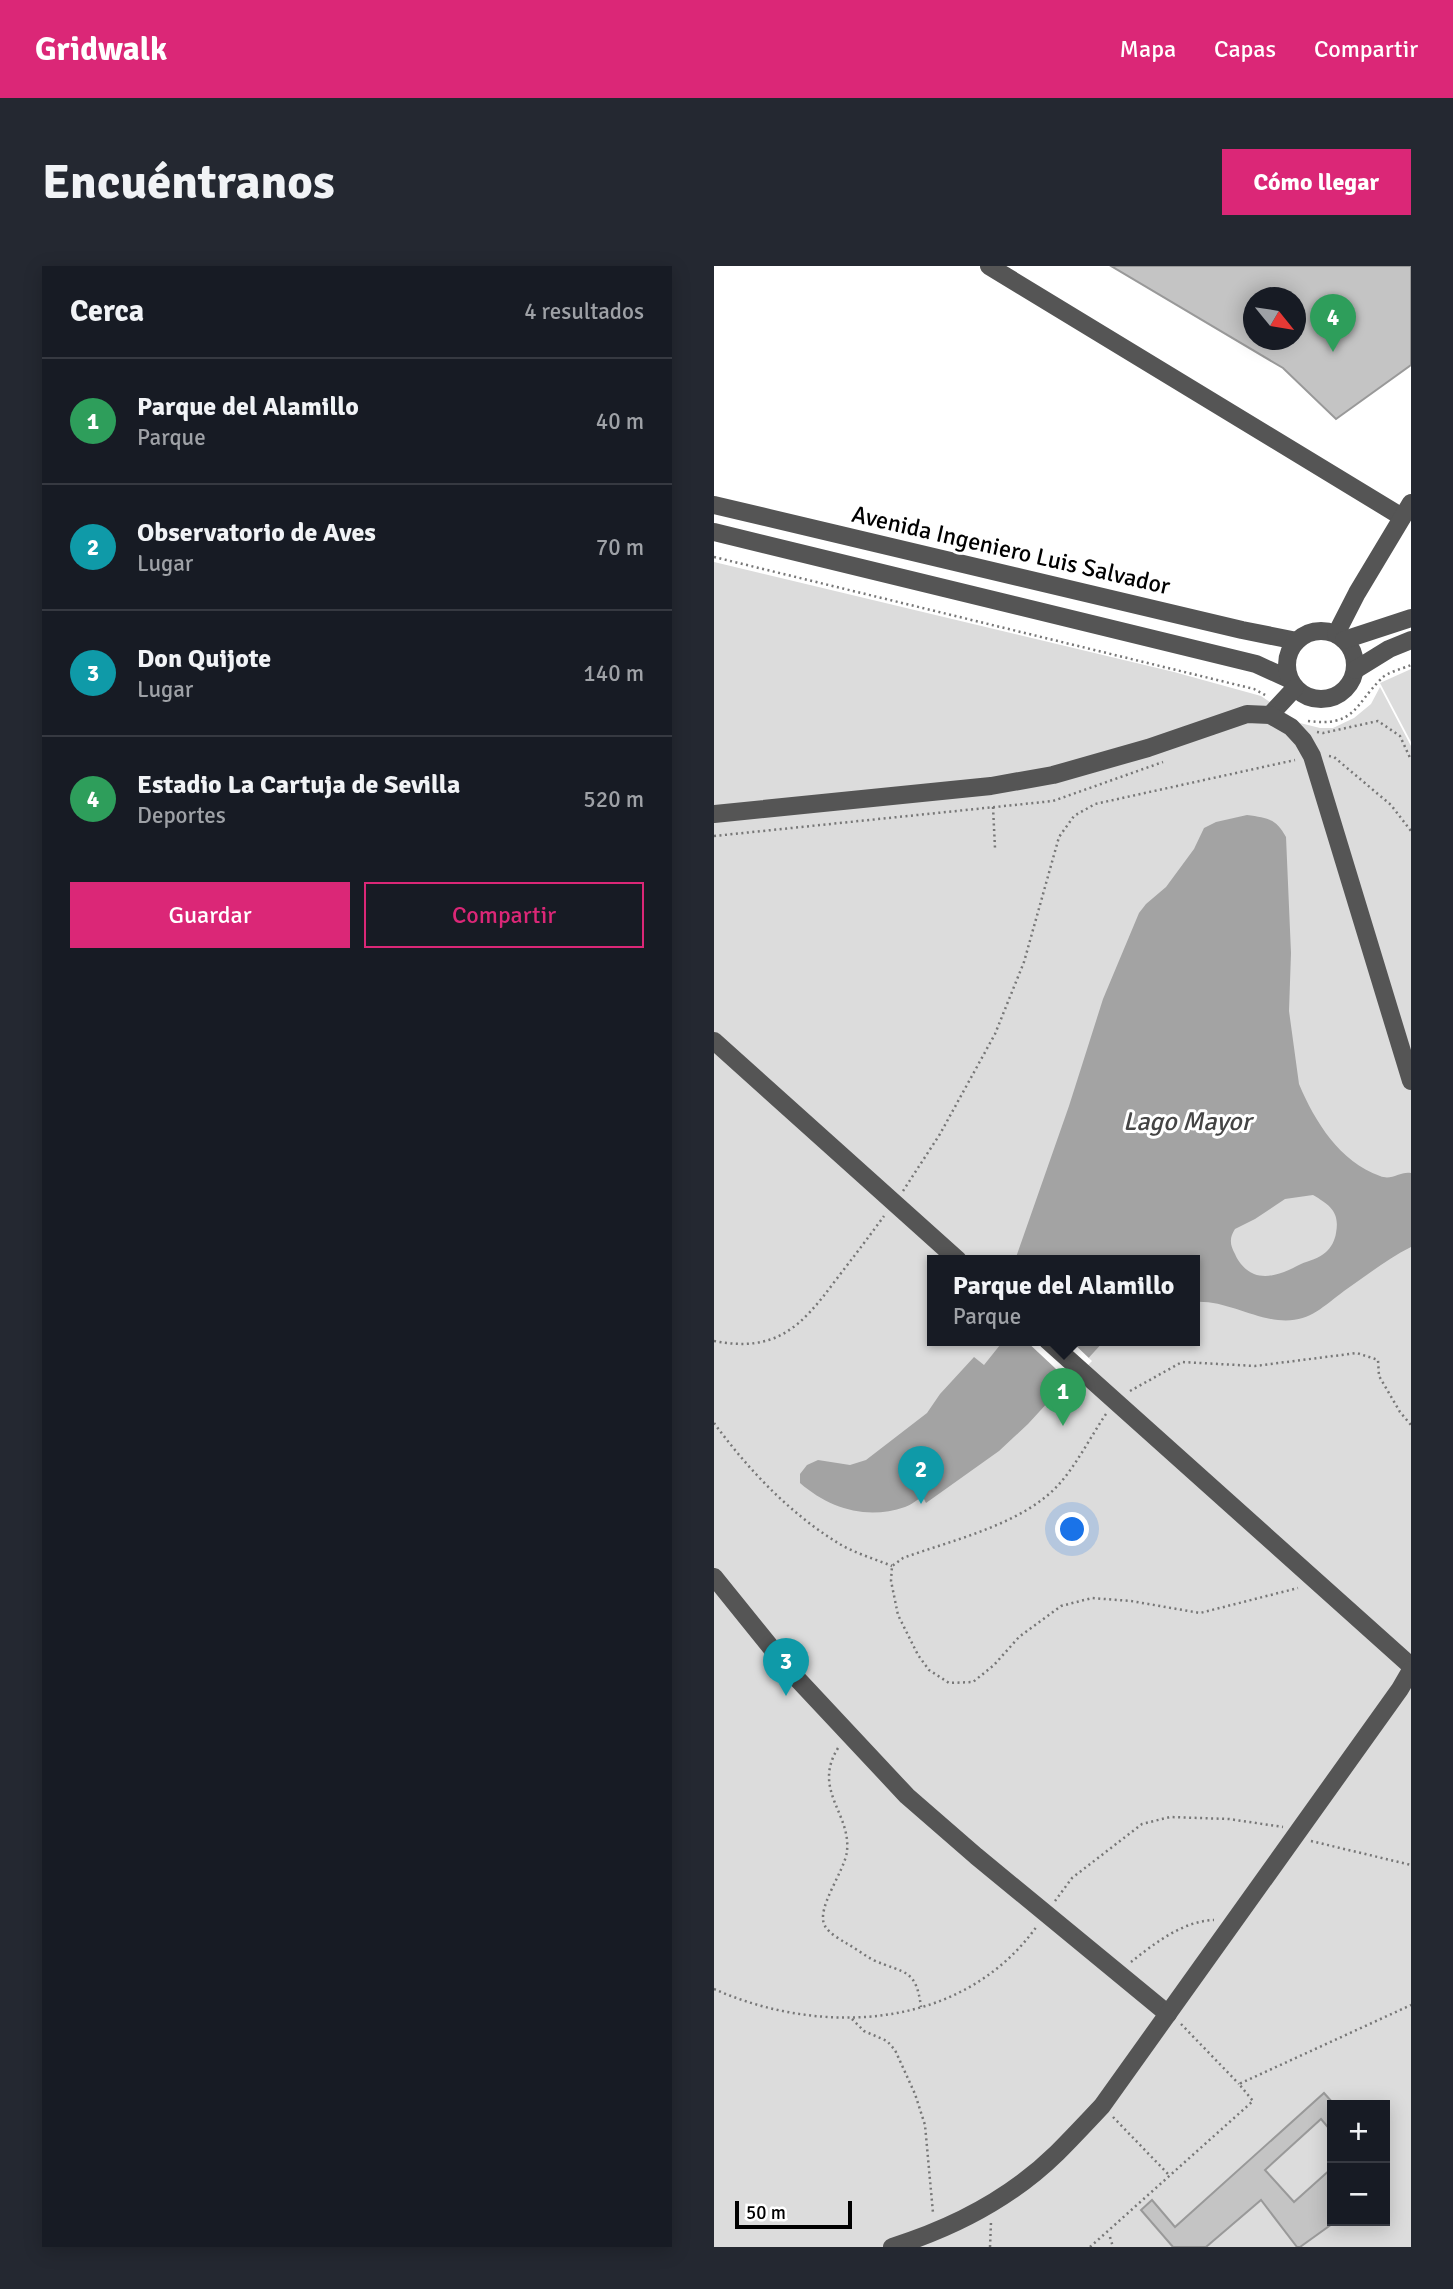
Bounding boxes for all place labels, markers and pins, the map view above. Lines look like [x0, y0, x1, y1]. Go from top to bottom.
pin: 4 [1310, 294, 1356, 352]
pin: 1 [1040, 1368, 1086, 1426]
pin: 2 [898, 1446, 944, 1504]
pin: 3 [763, 1638, 809, 1696]

